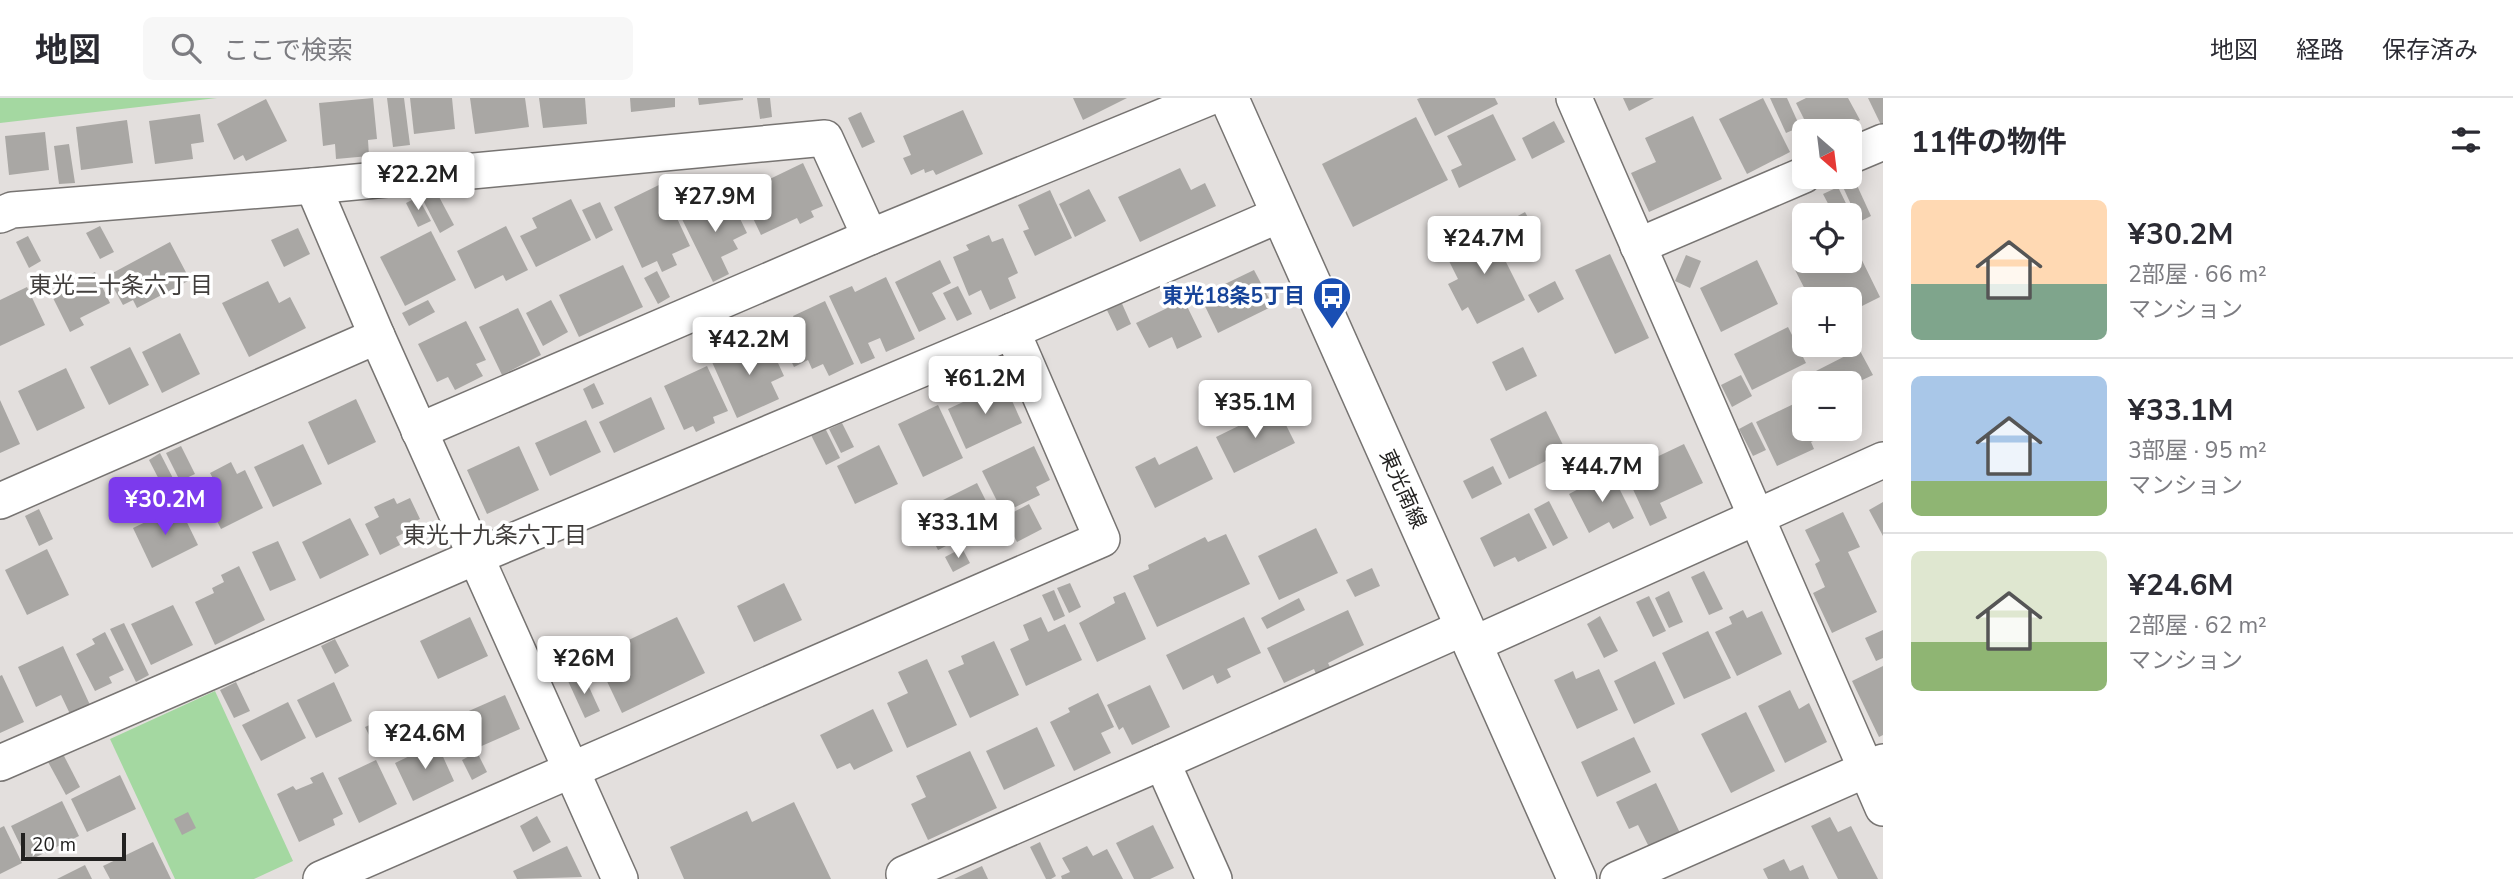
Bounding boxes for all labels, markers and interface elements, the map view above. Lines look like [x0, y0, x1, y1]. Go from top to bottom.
search box [143, 17, 633, 80]
text: 地図 [35, 28, 101, 73]
icon: search [167, 29, 205, 67]
text: ここで検索 [223, 33, 353, 68]
text: 地図 [2210, 34, 2258, 66]
text: 経路 [2296, 34, 2344, 66]
text: 保存済み [2382, 34, 2478, 66]
north arrow [1792, 119, 1862, 189]
map controls [1792, 119, 1862, 441]
icon: filters [2447, 121, 2485, 159]
text: 11件の物件 [1911, 122, 2067, 163]
pin: ¥22.2M [361, 152, 475, 212]
text: ¥22.2M [378, 159, 458, 190]
pin: ¥27.9M [658, 174, 772, 234]
text: ¥27.9M [675, 181, 755, 212]
button: locate [1792, 203, 1862, 273]
text: ¥30.2M [2128, 214, 2233, 255]
pin: ¥24.7M [1427, 216, 1541, 276]
text: ¥24.7M [1444, 223, 1524, 254]
icon: home [1967, 228, 2051, 312]
text: 2部屋 · 66 m² [2128, 259, 2267, 290]
district label: 東光二十条六丁目 [29, 270, 213, 301]
bus stop icon: 東光18条5丁目 [1311, 275, 1353, 330]
place label: 東光18条5丁目 [1162, 282, 1305, 310]
button: + [1792, 287, 1862, 357]
text: マンション [2128, 294, 2243, 325]
pin: ¥42.2M [692, 317, 806, 377]
text: ¥42.2M [709, 324, 789, 355]
pin: ¥61.2M [928, 356, 1042, 416]
text: ¥61.2M [945, 363, 1025, 394]
button: − [1792, 371, 1862, 441]
pin: ¥35.1M [1198, 380, 1312, 440]
text: ¥35.1M [1215, 387, 1295, 418]
text: ¥33.1M [2128, 390, 2233, 431]
icon: home [1967, 404, 2051, 488]
text: 3部屋 · 95 m² [2128, 435, 2267, 466]
pin: ¥44.7M [1545, 444, 1659, 504]
street label: 東光南線 [1373, 445, 1433, 533]
text: ¥44.7M [1562, 451, 1642, 482]
text: マンション [2128, 470, 2243, 501]
pin: ¥30.2M [108, 478, 222, 537]
text: ¥30.2M [125, 484, 205, 515]
pin: ¥33.1M [901, 500, 1015, 560]
text: ¥33.1M [918, 507, 998, 538]
district label: 東光十九条六丁目 [403, 520, 587, 551]
text: ¥24.6M [2128, 565, 2233, 606]
icon: home [1967, 579, 2051, 663]
text: 2部屋 · 62 m² [2128, 610, 2267, 641]
pin: ¥26M [543, 636, 625, 696]
text: ¥26M [553, 643, 615, 674]
text: マンション [2128, 645, 2243, 676]
pin: ¥24.6M [368, 712, 482, 771]
text: ¥24.6M [385, 718, 465, 749]
scale bar [21, 830, 126, 862]
text: 20 m [32, 832, 76, 858]

